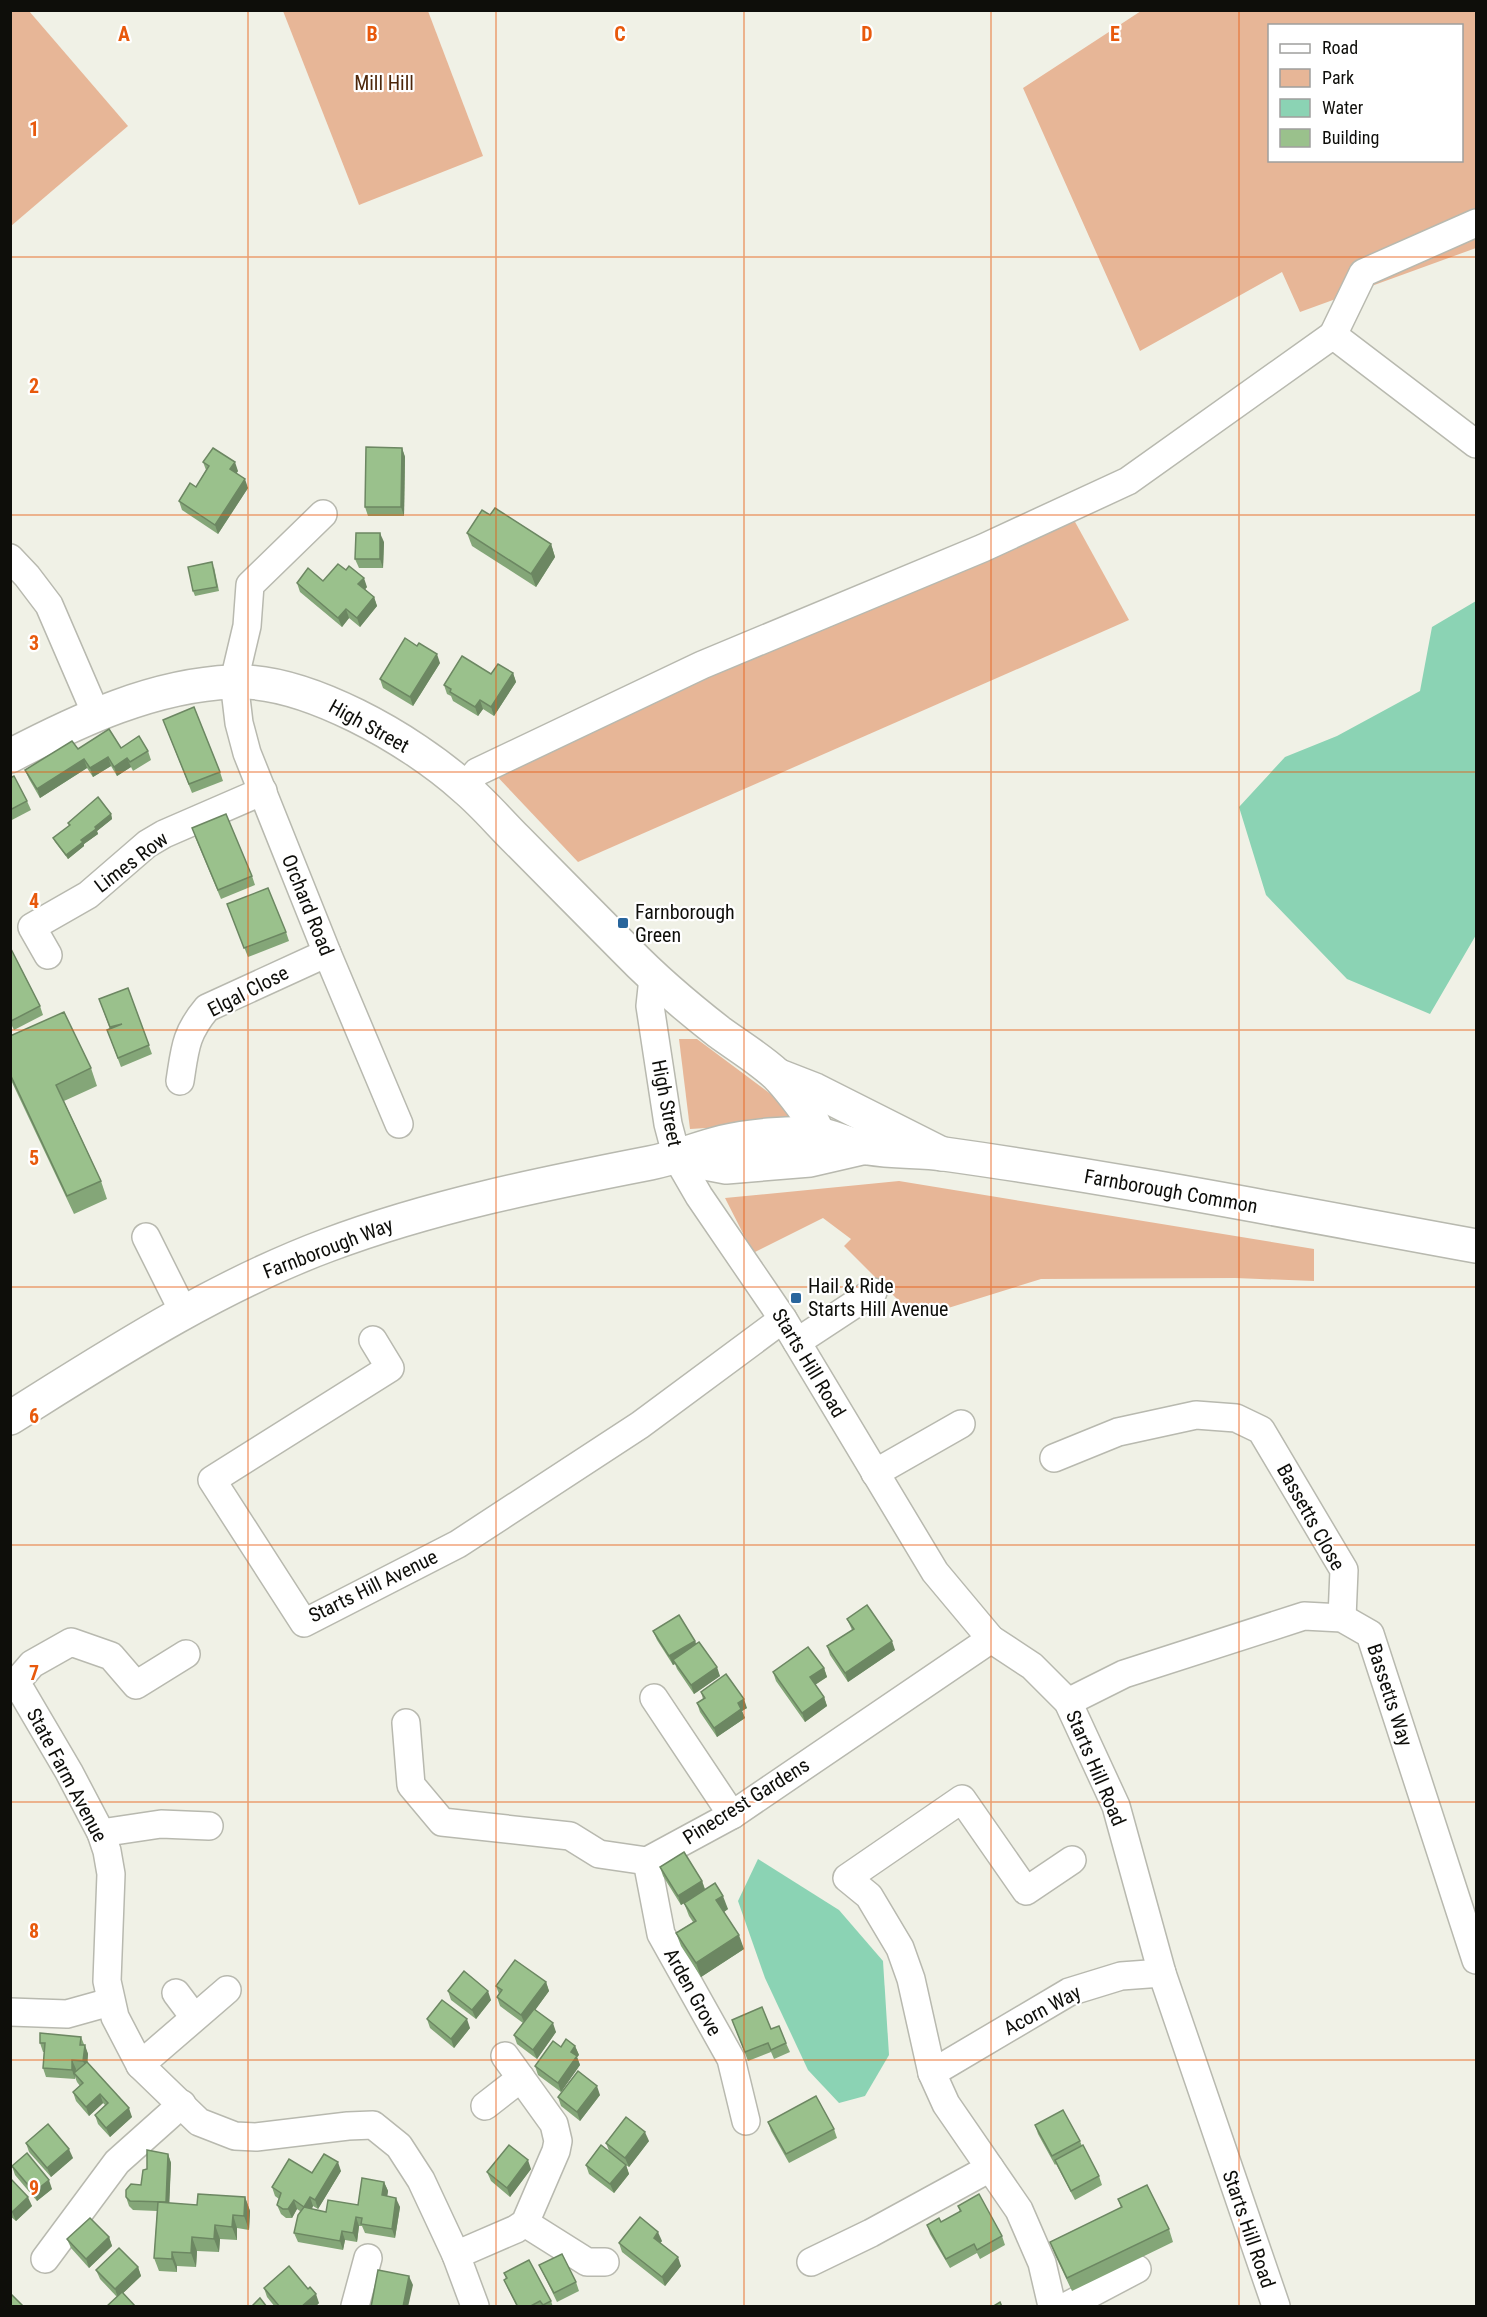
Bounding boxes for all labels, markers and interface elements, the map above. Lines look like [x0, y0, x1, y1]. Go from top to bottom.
text: A [118, 22, 130, 46]
text: B [366, 22, 378, 46]
text: C [614, 22, 626, 46]
text: D [861, 22, 873, 46]
text: E [1110, 22, 1120, 46]
legend [1268, 24, 1463, 162]
text: Road [1322, 37, 1358, 58]
text: Park [1322, 67, 1354, 88]
park label: Mill Hill [354, 71, 414, 95]
text: Water [1322, 97, 1364, 118]
text: 1 [29, 117, 39, 141]
text: Building [1322, 127, 1379, 148]
text: 2 [29, 374, 39, 398]
text: 3 [29, 631, 39, 655]
street label: High Street [325, 694, 413, 758]
street label: Limes Row [89, 827, 173, 897]
street label: Orchard Road [277, 851, 339, 959]
text: 4 [29, 889, 39, 913]
place label: Farnborough Green [635, 900, 735, 947]
marker: Farnborough Green [616, 916, 630, 930]
street label: Elgal Close [204, 960, 292, 1022]
street label: High Street [647, 1058, 687, 1149]
text: 5 [29, 1146, 39, 1170]
street label: Farnborough Common [1082, 1164, 1260, 1218]
street label: Farnborough Way [260, 1212, 396, 1284]
place label: Hail & Ride Starts Hill Avenue [808, 1274, 948, 1321]
marker: Hail & Ride Starts Hill Avenue [789, 1291, 803, 1305]
street label: Starts Hill Road [767, 1304, 851, 1422]
text: 6 [29, 1404, 39, 1428]
street label: Bassetts Close [1272, 1460, 1350, 1574]
street label: Starts Hill Avenue [305, 1544, 441, 1628]
street label: Bassetts Way [1362, 1641, 1418, 1749]
text: 7 [29, 1661, 39, 1685]
street label: State Farm Avenue [22, 1704, 112, 1846]
street label: Starts Hill Road [1061, 1707, 1131, 1829]
street label: Pinecrest Gardens [678, 1753, 814, 1849]
text: 8 [29, 1919, 39, 1943]
street label: Arden Grove [659, 1944, 727, 2040]
street label: Acorn Way [999, 1980, 1085, 2040]
street label: Starts Hill Road [1218, 2167, 1280, 2291]
text: 9 [29, 2176, 39, 2200]

